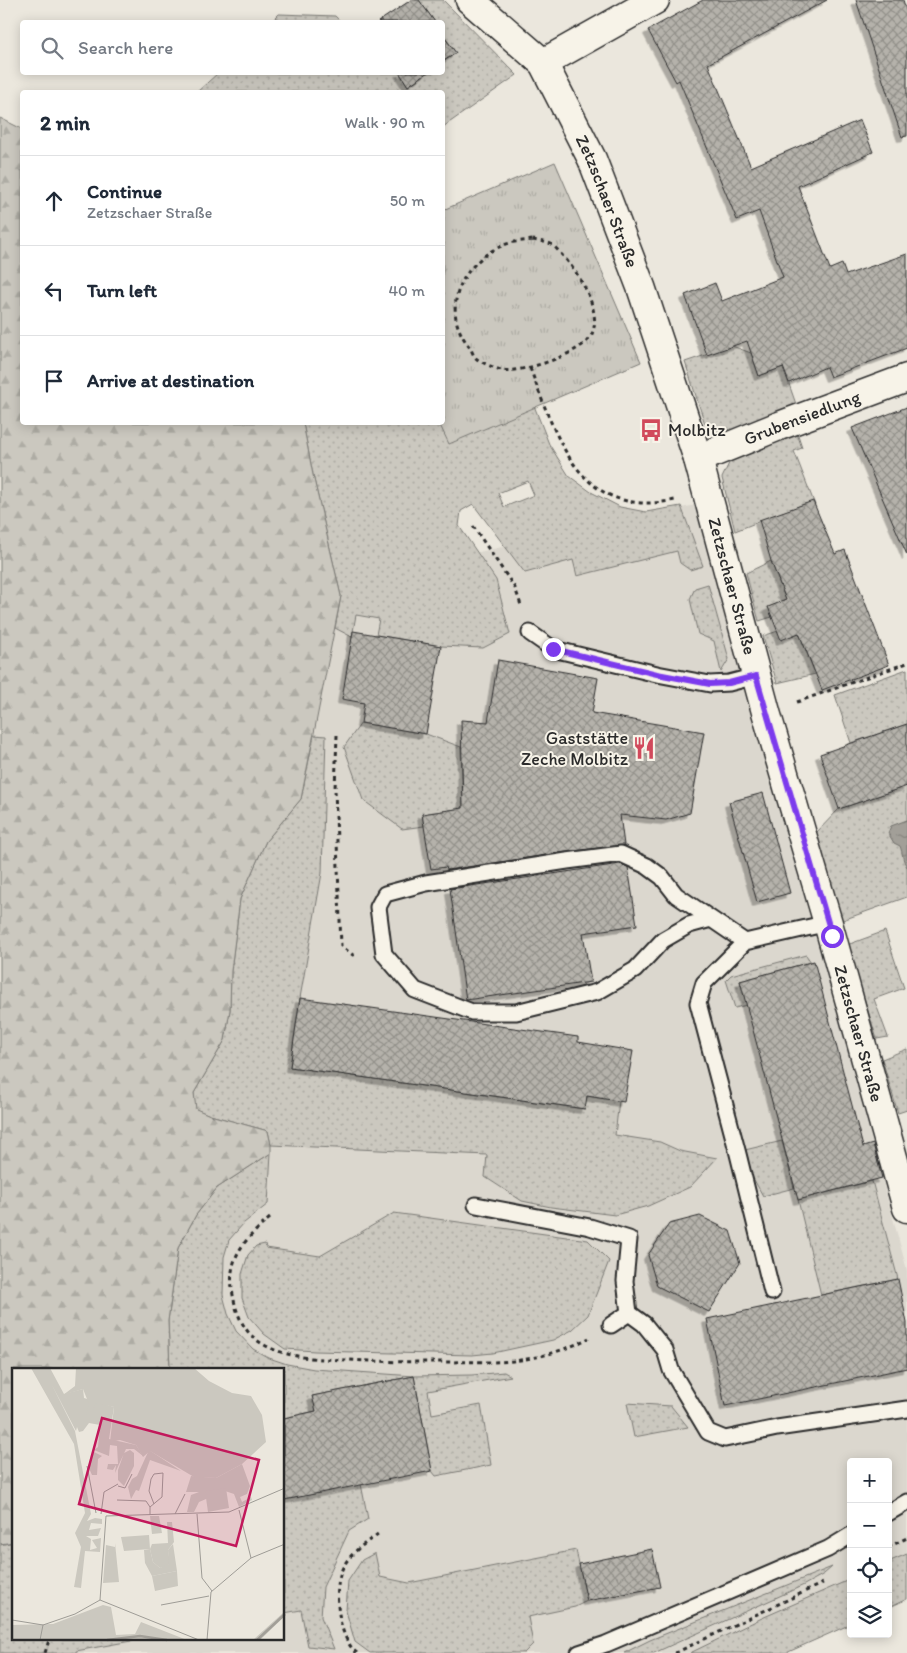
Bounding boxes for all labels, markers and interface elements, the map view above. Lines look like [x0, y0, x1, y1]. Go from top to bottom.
search box [20, 20, 445, 75]
icon: search [38, 34, 66, 62]
text: Search here [78, 36, 173, 59]
text: 2 min [40, 110, 90, 135]
text: Walk · 90 m [345, 113, 425, 132]
street label: Zetzschaer Straße [571, 131, 644, 271]
text: Continue [87, 180, 162, 203]
icon: ahead [40, 187, 68, 215]
text: 50 m [390, 191, 425, 210]
text: Zetzschaer Straße [87, 203, 212, 222]
icon: left [40, 277, 68, 305]
text: Turn left [87, 279, 157, 302]
text: 40 m [388, 281, 425, 300]
icon: arrive [40, 367, 68, 395]
text: Arrive at destination [87, 369, 254, 392]
street label: Grubensiedlung [741, 385, 864, 450]
bus stop icon: Molbitz [638, 417, 664, 443]
place label: Molbitz [668, 419, 726, 441]
street label: Zetzschaer Straße [703, 515, 761, 657]
route end [542, 638, 565, 661]
place label: Gaststätte Zeche Molbitz [521, 727, 629, 770]
restaurant icon: Gaststätte Zeche Molbitz [631, 735, 657, 761]
route start [821, 925, 844, 948]
street label: Zetzschaer Straße [829, 963, 888, 1104]
inset map [12, 1368, 285, 1640]
map controls [847, 1458, 892, 1638]
button: + [847, 1458, 892, 1503]
button: − [847, 1503, 892, 1548]
button: locate [847, 1548, 892, 1593]
button: layers [847, 1593, 892, 1638]

